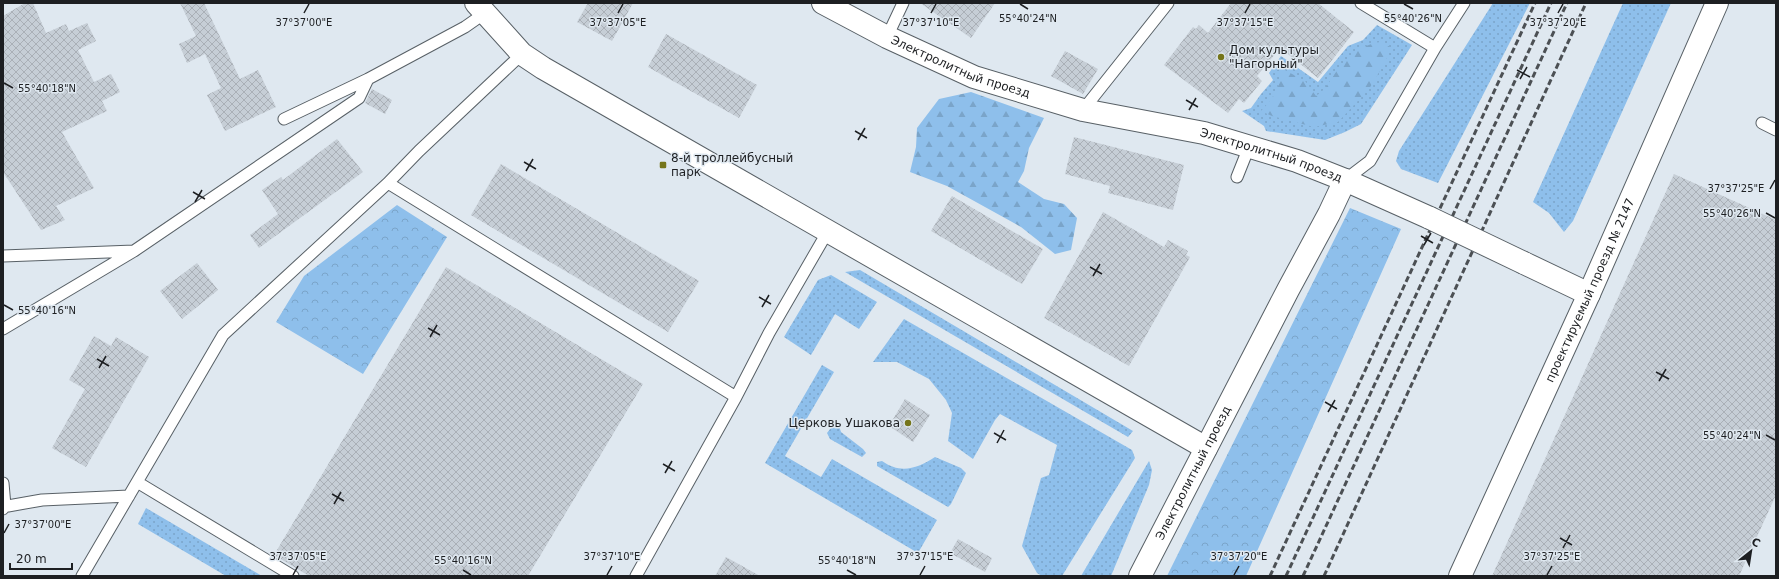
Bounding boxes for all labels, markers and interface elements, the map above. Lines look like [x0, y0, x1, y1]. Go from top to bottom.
text: 55°40'24"N [999, 13, 1057, 24]
text: 55°40'26"N [1384, 13, 1442, 24]
text: 37°37'00"E [276, 17, 332, 28]
text: 37°37'05"E [590, 17, 646, 28]
text: 37°37'10"E [903, 17, 959, 28]
text: 37°37'15"E [1217, 17, 1273, 28]
text: 37°37'20"E [1530, 17, 1586, 28]
street label: Электролитный проезд [889, 33, 1032, 101]
place label: Дом культуры "Нагорный" [1229, 43, 1319, 71]
marker: Дом культуры "Нагорный" [1216, 52, 1226, 62]
text: 55°40'18"N [18, 83, 76, 94]
street label: Электролитный проезд [1198, 125, 1344, 185]
place label: 8-й троллейбусный парк [671, 151, 793, 179]
marker: 8-й троллейбусный парк [658, 160, 668, 170]
text: 37°37'25"E [1708, 183, 1764, 194]
street label: проектируемый проезд № 2147 [1543, 196, 1637, 384]
text: 55°40'26"N [1703, 208, 1761, 219]
text: 55°40'16"N [18, 305, 76, 316]
street label: Электролитный проезд [1153, 404, 1234, 542]
place label: Церковь Ушакова [788, 416, 900, 430]
marker: Церковь Ушакова [903, 418, 913, 428]
text: 55°40'24"N [1703, 430, 1761, 441]
text: 37°37'00"E [15, 519, 71, 530]
north arrow [1731, 531, 1771, 571]
text: С [1749, 535, 1762, 550]
scale bar [10, 545, 72, 571]
text: 37°37'05"E [270, 551, 326, 562]
text: 37°37'10"E [584, 551, 640, 562]
text: 37°37'15"E [897, 551, 953, 562]
text: 37°37'20"E [1211, 551, 1267, 562]
text: 37°37'25"E [1524, 551, 1580, 562]
text: 20 m [16, 552, 47, 566]
text: 55°40'16"N [434, 555, 492, 566]
text: 55°40'18"N [818, 555, 876, 566]

